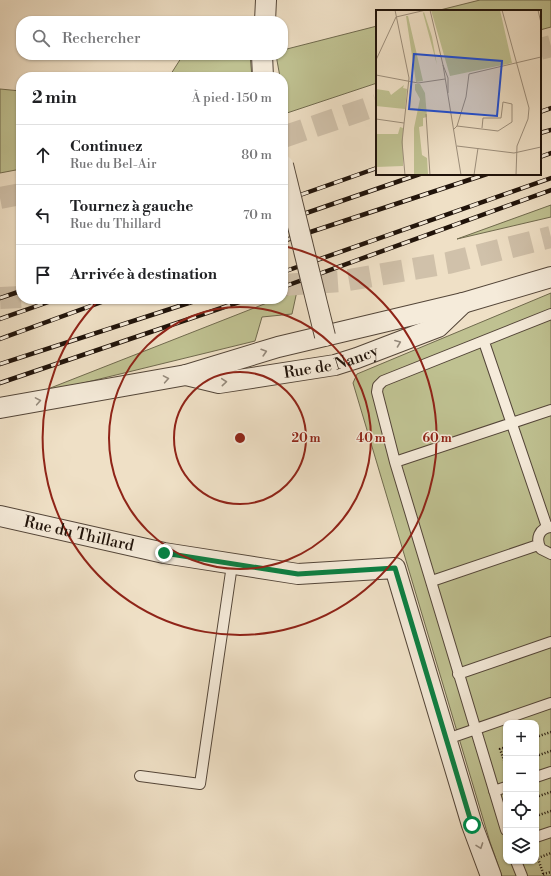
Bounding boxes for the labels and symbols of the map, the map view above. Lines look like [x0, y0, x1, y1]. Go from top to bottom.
inset map [376, 10, 541, 175]
one-way arrow [394, 339, 401, 347]
street label: Rue de Nancy [282, 341, 382, 383]
one-way arrow [260, 348, 267, 357]
one-way arrow [163, 375, 169, 383]
one-way arrow [221, 378, 227, 387]
one-way arrow [35, 397, 41, 405]
centre of rings [233, 431, 247, 445]
text: 20 m [291, 431, 321, 446]
text: 40 m [356, 431, 386, 446]
text: 60 m [422, 431, 452, 446]
street label: Rue du Thillard [22, 512, 136, 556]
route end [155, 544, 173, 562]
route start [463, 816, 481, 834]
one-way arrow [475, 843, 484, 850]

